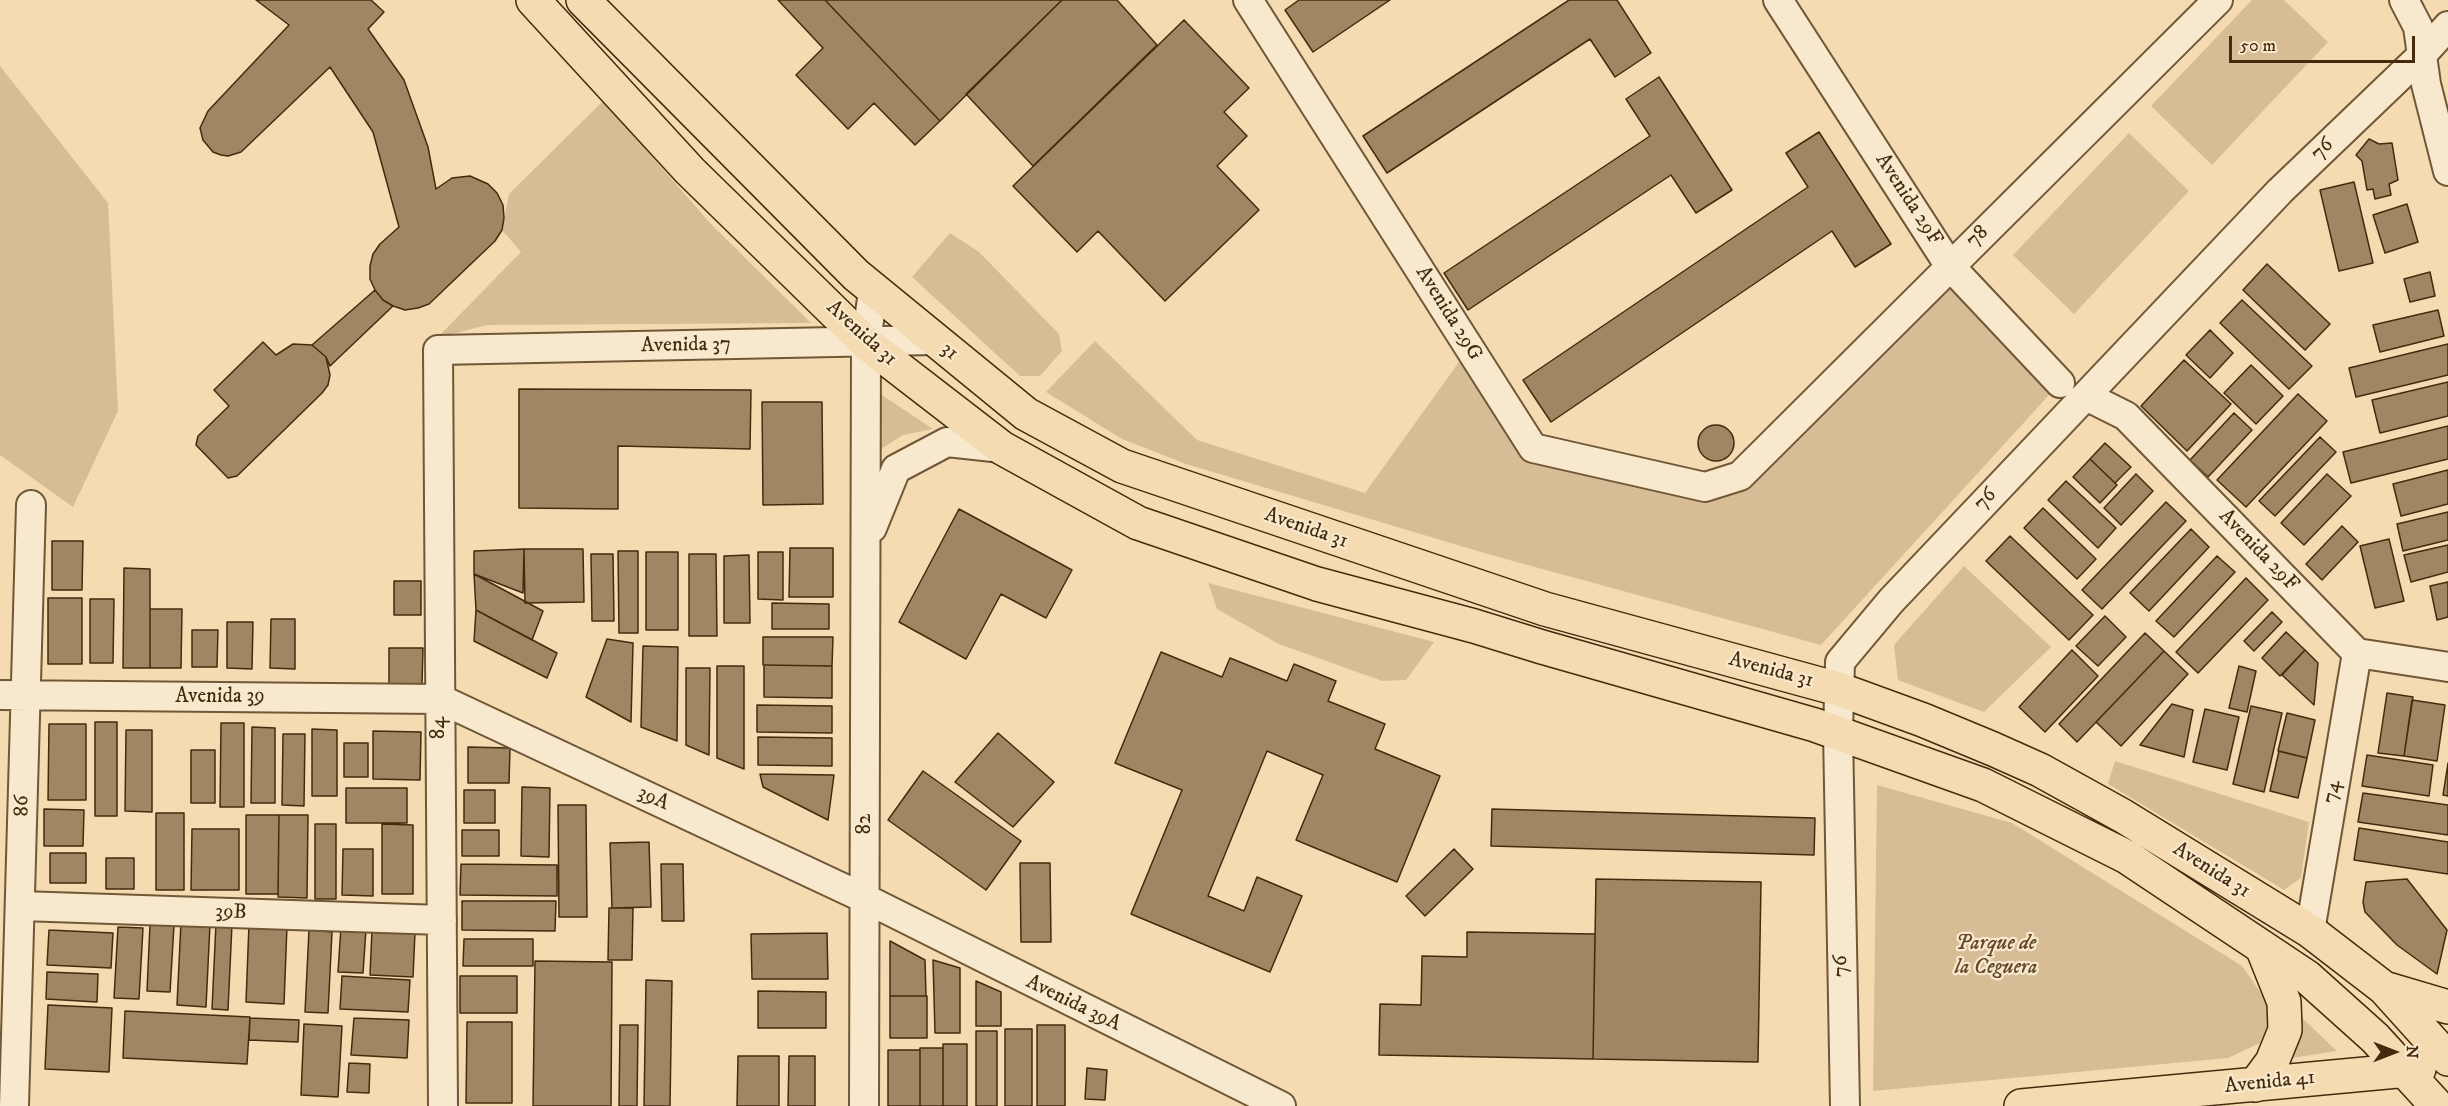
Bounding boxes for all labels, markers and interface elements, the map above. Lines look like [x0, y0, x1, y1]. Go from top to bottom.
scale bar [2232, 24, 2418, 62]
text: 50 m [2240, 35, 2276, 57]
street label: 76 [2306, 133, 2340, 167]
street label: Avenida 29F [1869, 149, 1947, 251]
street label: 78 [1961, 220, 1995, 254]
street label: Avenida 29G [1409, 262, 1487, 366]
street label: Avenida 31 [820, 296, 902, 372]
street label: Avenida 37 [641, 333, 731, 359]
street label: 31 [935, 337, 963, 367]
street label: 76 [1969, 483, 2003, 517]
street label: Avenida 31 [1261, 503, 1351, 555]
street label: Avenida 29F [2213, 505, 2303, 597]
street label: Avenida 31 [1726, 648, 1816, 694]
street label: Avenida 39 [175, 685, 265, 711]
street label: 84 [427, 717, 453, 739]
street label: 74 [2319, 779, 2347, 805]
street label: 39A [633, 781, 673, 817]
street label: 86 [10, 795, 36, 817]
street label: 82 [853, 814, 879, 834]
street label: Avenida 31 [2168, 837, 2254, 905]
street label: 39B [215, 900, 247, 926]
park label: Parque de la Ceguera [1955, 932, 2037, 982]
street label: 76 [1829, 955, 1855, 977]
street label: Avenida 39A [1021, 970, 1125, 1038]
north arrow [2364, 1022, 2424, 1082]
text: N [2402, 1045, 2422, 1059]
street label: Avenida 41 [2223, 1066, 2317, 1100]

